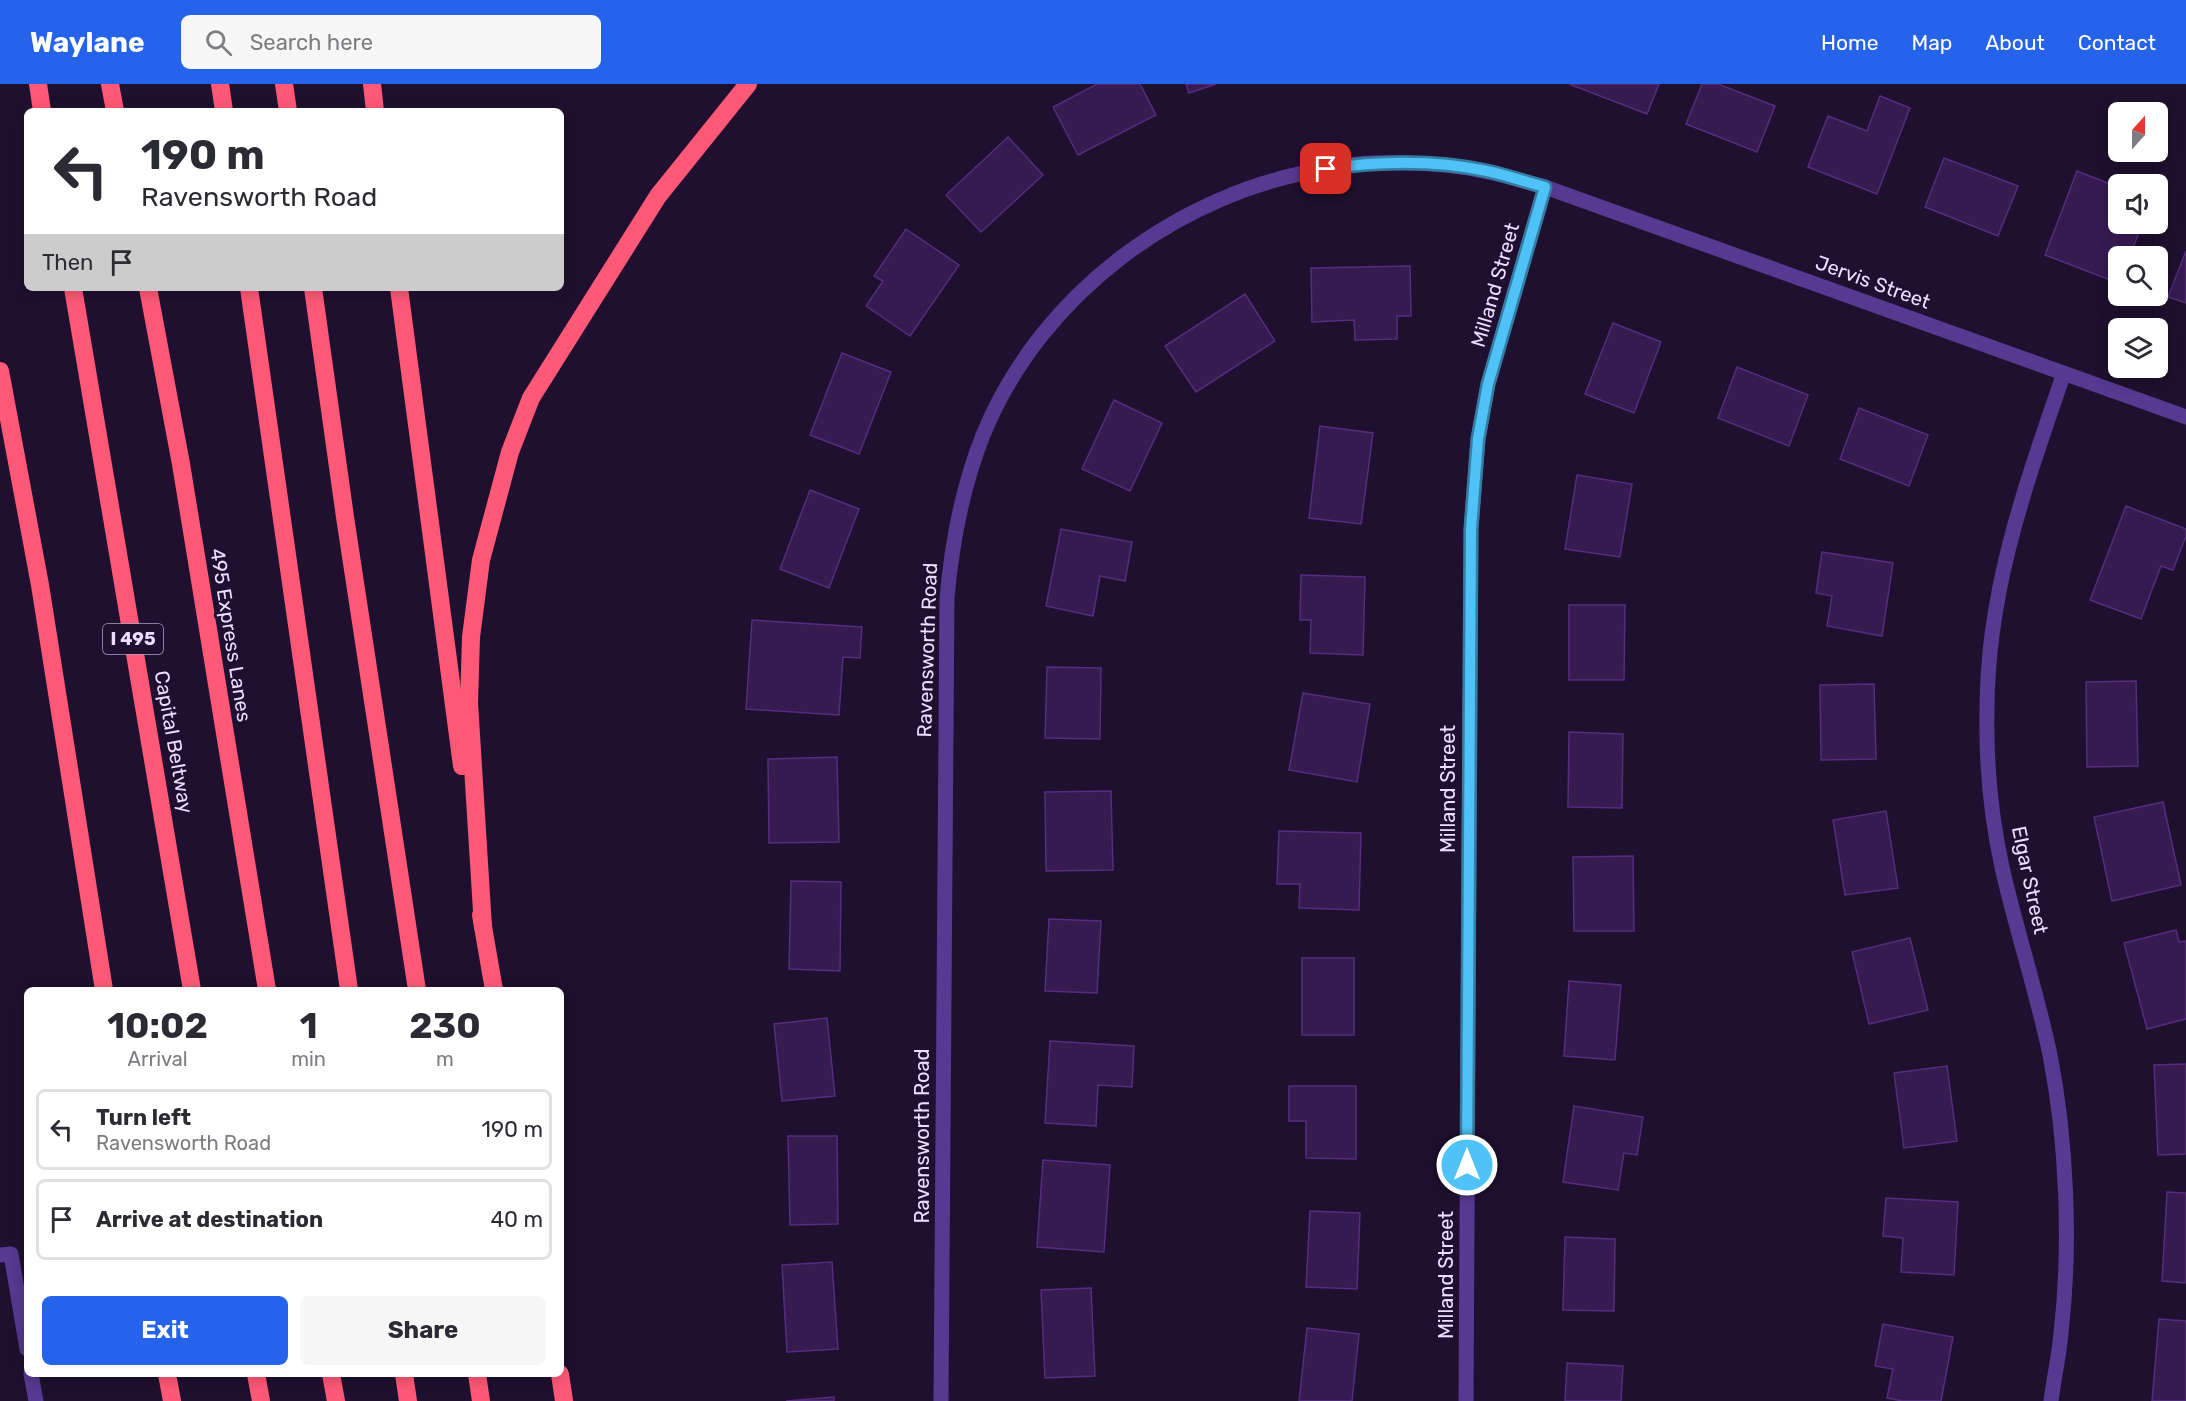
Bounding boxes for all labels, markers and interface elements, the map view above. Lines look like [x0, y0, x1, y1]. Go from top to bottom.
search box [181, 15, 601, 69]
text: Waylane [30, 26, 145, 59]
icon: search [202, 26, 235, 59]
text: Search here [250, 29, 373, 56]
text: Home [1821, 30, 1878, 55]
text: Map [1911, 30, 1952, 55]
text: About [1985, 30, 2045, 55]
text: Contact [2078, 30, 2156, 55]
north arrow [2108, 102, 2168, 162]
map controls [2108, 102, 2168, 378]
text: 190 m [141, 130, 265, 180]
icon: left [42, 132, 120, 210]
pin [1300, 143, 1351, 194]
icon: arrive [1309, 152, 1342, 185]
button: sound [2108, 174, 2168, 234]
text: Ravensworth Road [141, 181, 377, 213]
street label: Milland Street [1466, 220, 1524, 350]
icon: arrive [105, 246, 138, 279]
button: search [2108, 246, 2168, 306]
text: Then [42, 249, 93, 276]
street label: Jervis Street [1812, 250, 1934, 314]
button: layers [2108, 318, 2168, 378]
street label: 495 Express Lanes [205, 546, 257, 724]
street label: Ravensworth Road [912, 562, 942, 738]
road number: I 495 [103, 624, 163, 654]
street label: Capital Beltway [150, 669, 198, 815]
street label: Milland Street [1436, 725, 1460, 853]
street label: Elgar Street [2007, 824, 2053, 936]
text: 10:02 [107, 1004, 208, 1047]
text: 1 [300, 1004, 318, 1047]
text: 230 [409, 1004, 481, 1047]
text: Arrival [128, 1047, 188, 1071]
text: min [291, 1047, 326, 1071]
text: m [436, 1047, 454, 1071]
street label: Ravensworth Road [910, 1048, 934, 1224]
text: Turn left [96, 1104, 191, 1131]
icon: left [45, 1113, 78, 1146]
text: 190 m [482, 1116, 543, 1143]
text: Ravensworth Road [96, 1131, 271, 1155]
position arrow [1435, 1133, 1499, 1197]
icon: arrive [45, 1203, 78, 1236]
text: Arrive at destination [96, 1206, 323, 1233]
text: 40 m [490, 1206, 543, 1233]
street label: Milland Street [1434, 1211, 1458, 1339]
button: Exit [42, 1296, 288, 1365]
button: Share [300, 1296, 546, 1365]

